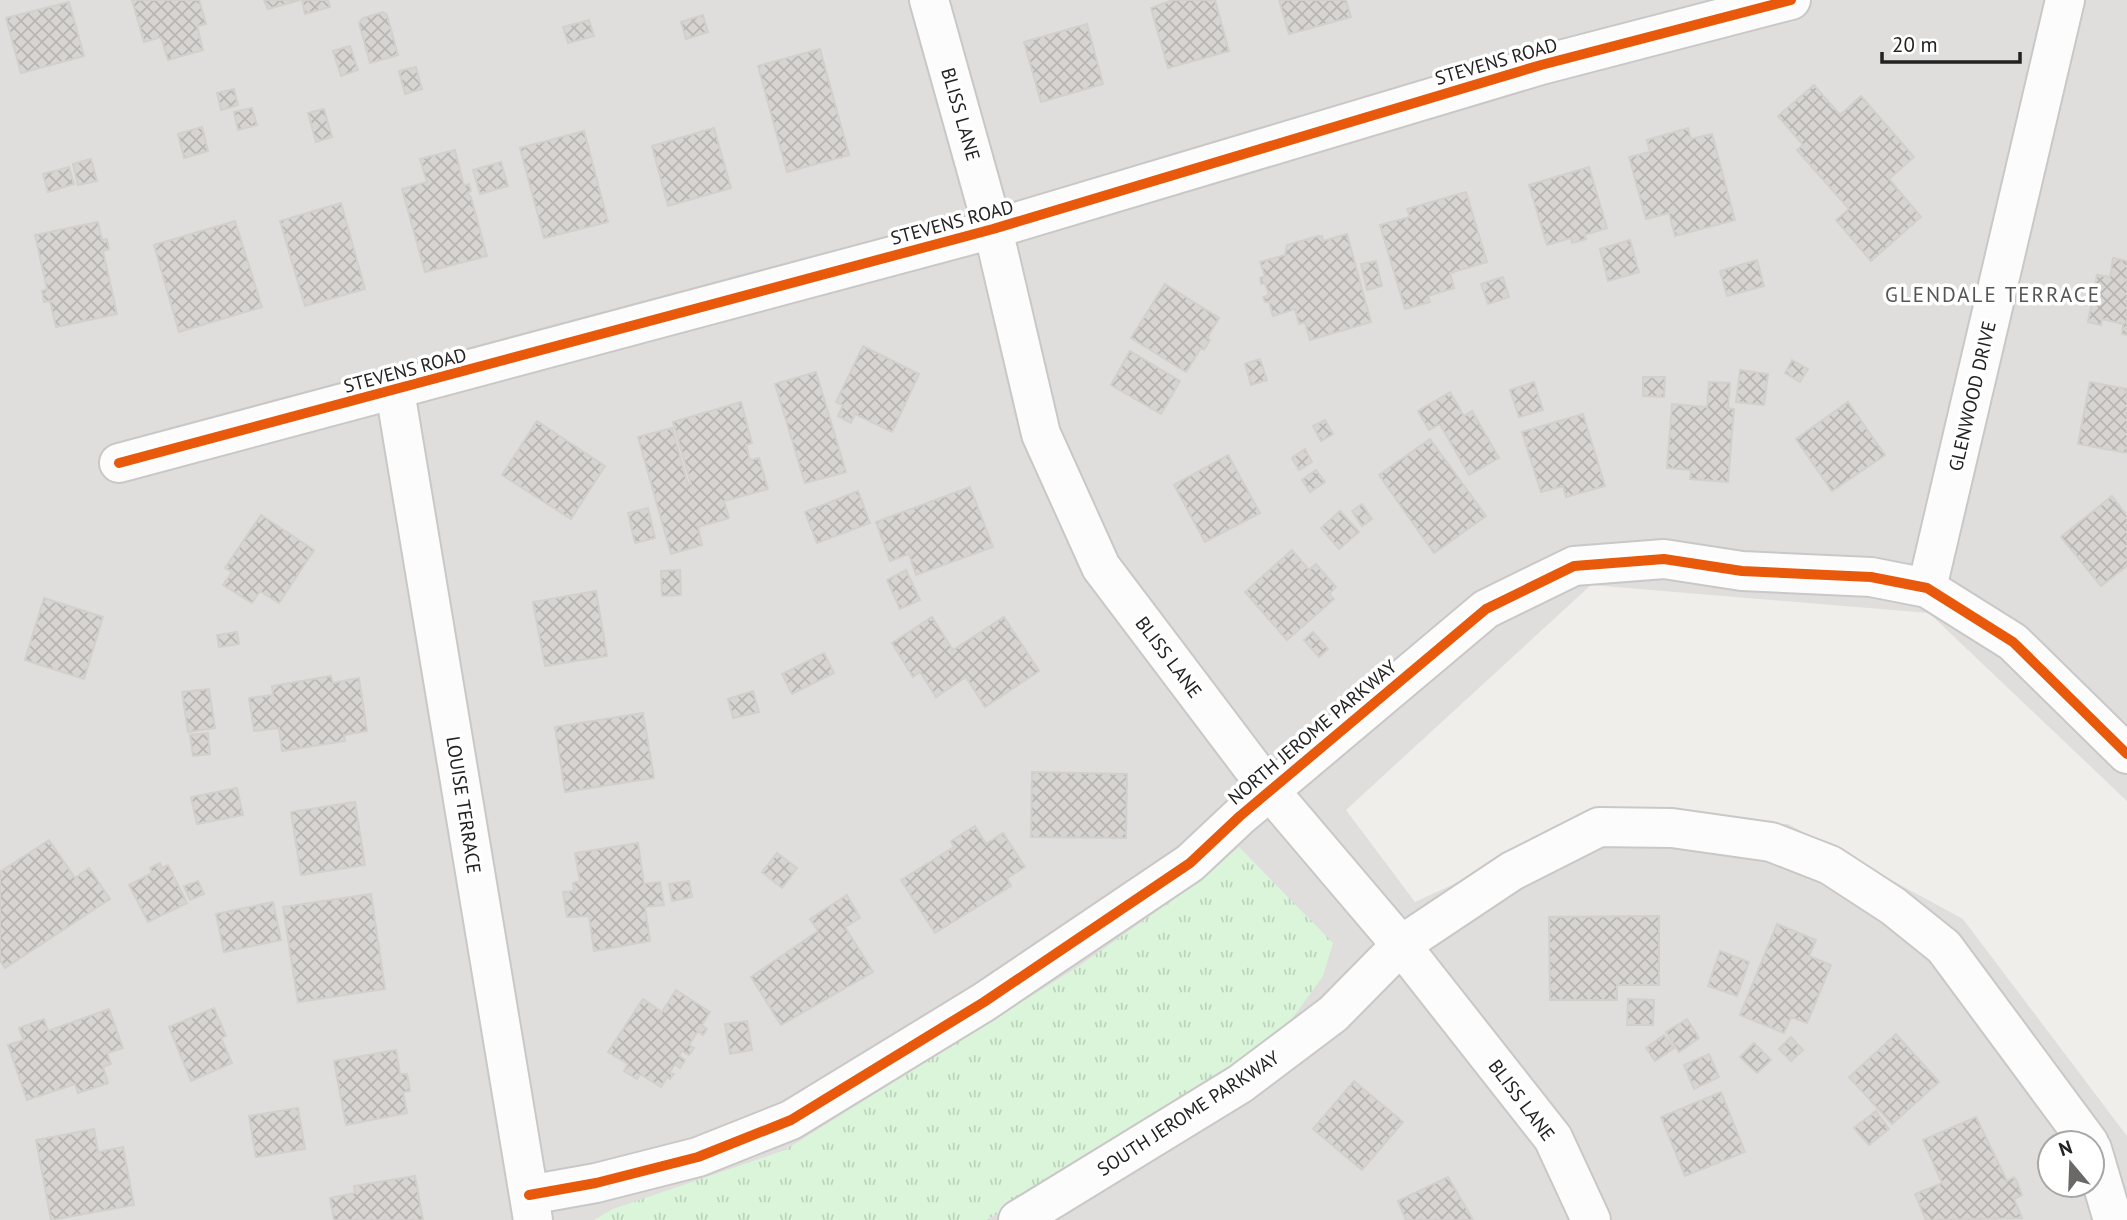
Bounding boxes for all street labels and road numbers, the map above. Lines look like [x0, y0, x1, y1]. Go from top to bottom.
street label: STEVENS ROAD [1432, 32, 1560, 90]
street label: BLISS LANE [936, 65, 986, 163]
street label: STEVENS ROAD [888, 194, 1016, 250]
street label: GLENWOOD DRIVE [1943, 319, 2001, 473]
street label: STEVENS ROAD [341, 342, 469, 398]
street label: BLISS LANE [1131, 612, 1207, 702]
street label: NORTH JEROME PARKWAY [1223, 654, 1402, 810]
street label: LOUISE TERRACE [441, 735, 487, 875]
street label: SOUTH JEROME PARKWAY [1092, 1045, 1284, 1181]
street label: BLISS LANE [1484, 1055, 1560, 1145]

